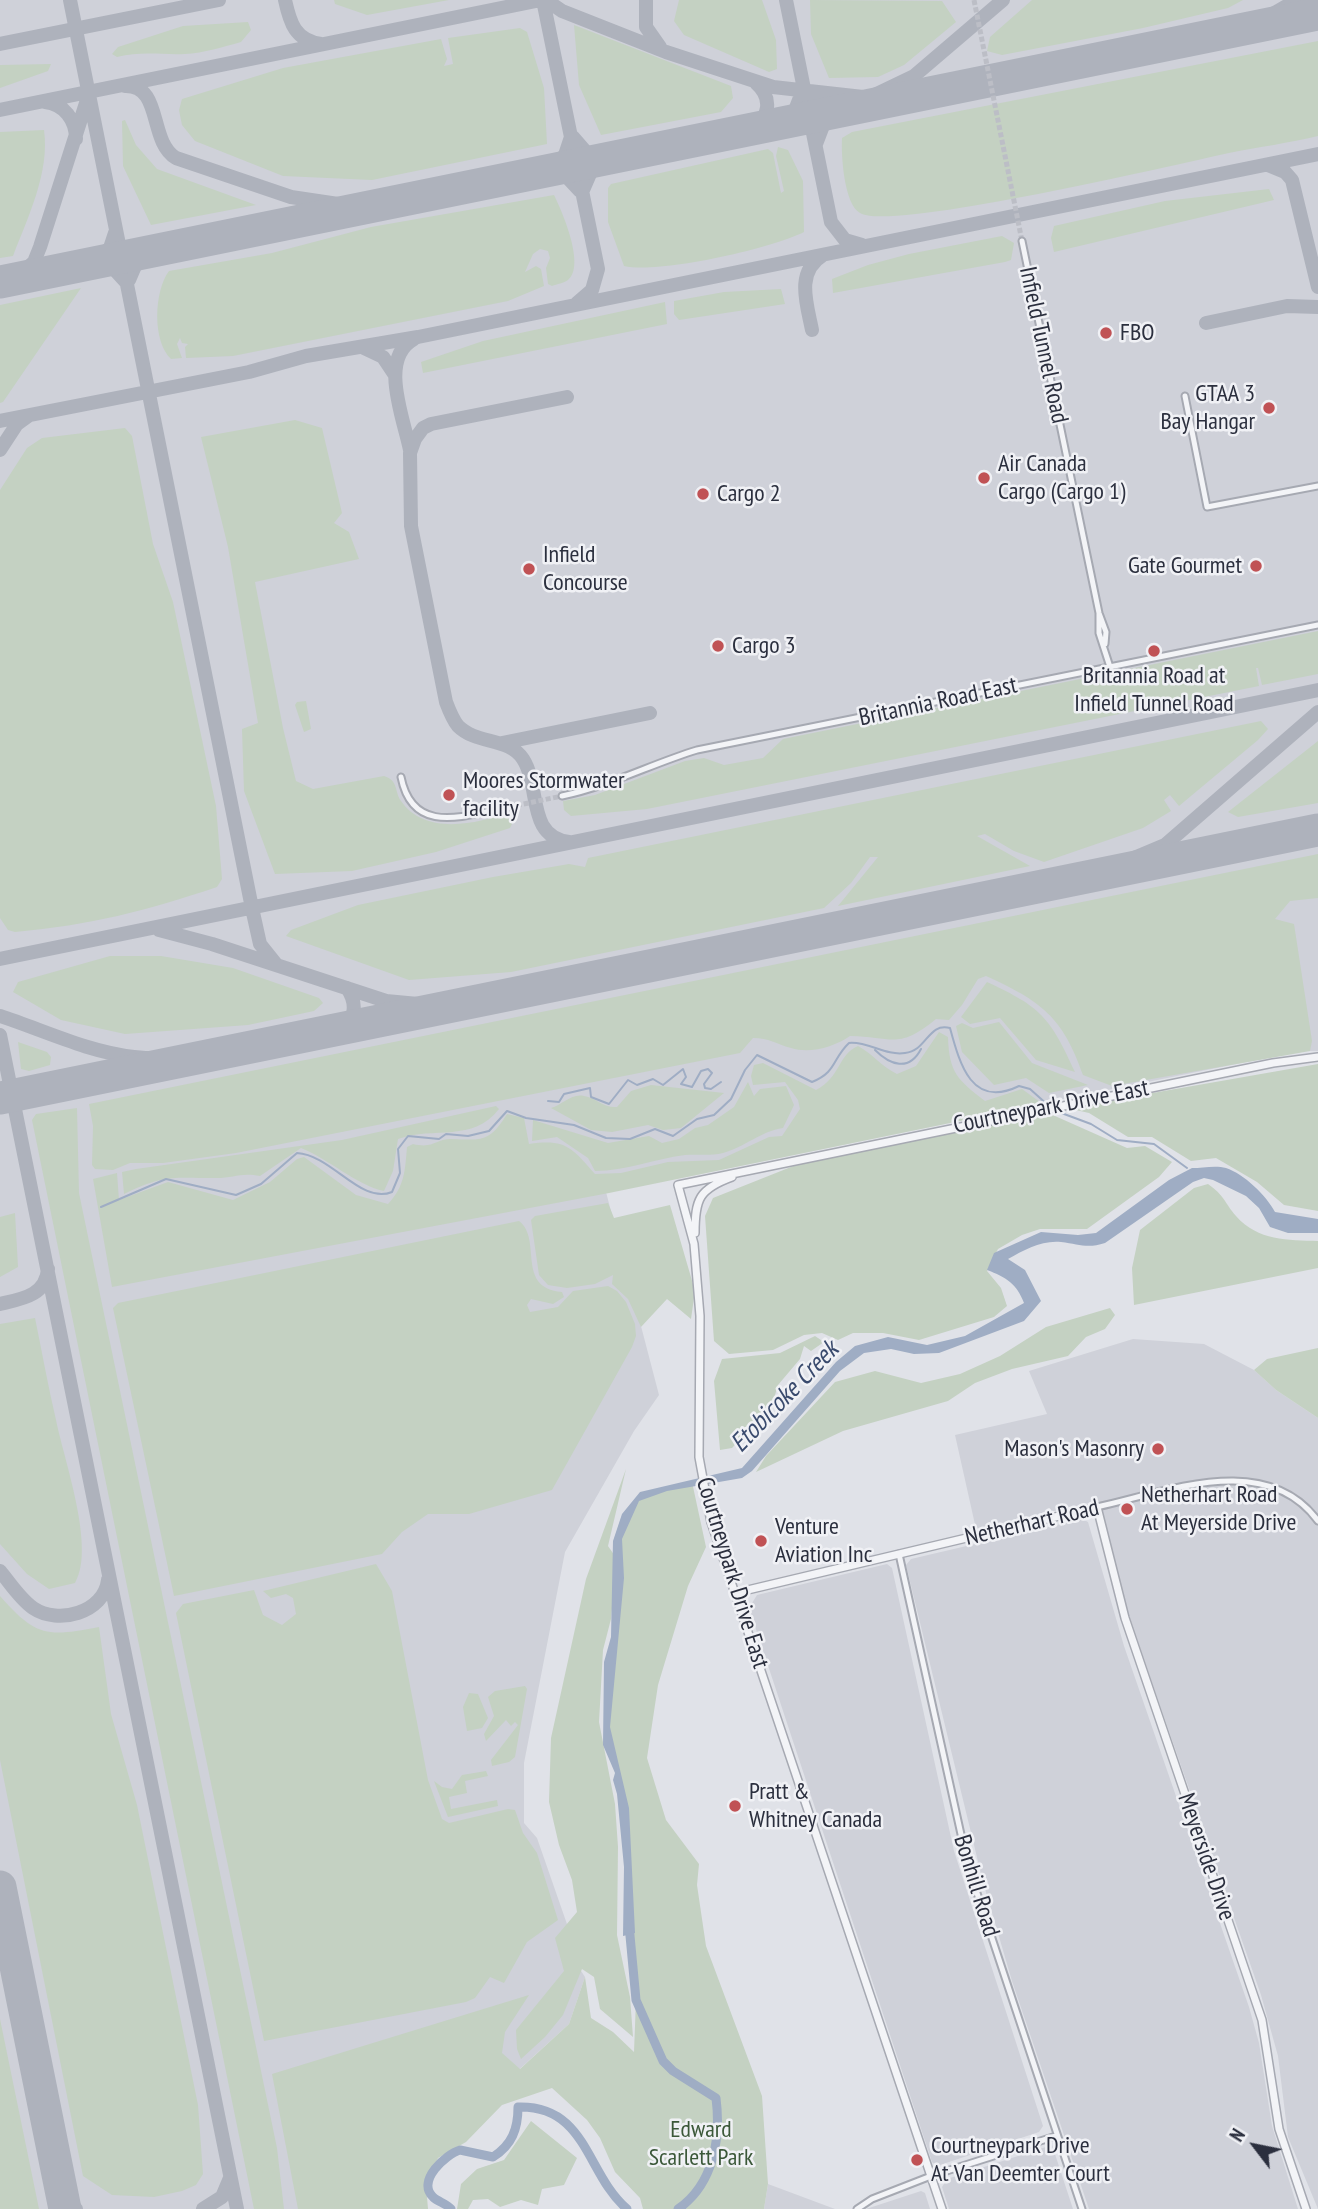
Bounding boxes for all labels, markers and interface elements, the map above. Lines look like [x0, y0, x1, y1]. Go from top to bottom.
street label: Infield Tunnel Road [1012, 264, 1074, 426]
place label: FBO [1120, 319, 1154, 347]
marker: FBO [1098, 325, 1114, 341]
place label: GTAA 3 Bay Hangar [1160, 380, 1255, 436]
marker: GTAA 3 Bay Hangar [1261, 400, 1277, 416]
place label: Air Canada Cargo (Cargo 1) [998, 450, 1125, 506]
marker: Air Canada Cargo (Cargo 1) [976, 470, 992, 486]
place label: Cargo 2 [717, 480, 780, 508]
marker: Cargo 2 [695, 486, 711, 502]
place label: Infield Concourse [543, 541, 628, 597]
place label: Gate Gourmet [1128, 552, 1242, 580]
marker: Gate Gourmet [1248, 558, 1264, 574]
marker: Infield Concourse [521, 561, 537, 577]
place label: Cargo 3 [732, 632, 795, 660]
marker: Cargo 3 [710, 638, 726, 654]
marker: Britannia Road at Infield Tunnel Road [1146, 643, 1162, 659]
place label: Britannia Road at Infield Tunnel Road [1074, 662, 1234, 718]
street label: Britannia Road East [856, 671, 1020, 733]
place label: Moores Stormwater facility [463, 767, 625, 823]
marker: Moores Stormwater facility [441, 787, 457, 803]
street label: Courtneypark Drive East [951, 1074, 1151, 1140]
water label: Etobicoke Creek [724, 1335, 846, 1459]
place label: Mason's Masonry [1004, 1435, 1144, 1463]
marker: Mason's Masonry [1150, 1441, 1166, 1457]
street label: Courtneypark Drive East [689, 1474, 775, 1672]
place label: Netherhart Road At Meyerside Drive [1141, 1481, 1296, 1537]
street label: Netherhart Road [962, 1494, 1102, 1552]
marker: Netherhart Road At Meyerside Drive [1119, 1501, 1135, 1517]
place label: Venture Aviation Inc [775, 1513, 872, 1569]
marker: Venture Aviation Inc [753, 1533, 769, 1549]
place label: Pratt & Whitney Canada [749, 1778, 882, 1834]
street label: Meyerside Drive [1171, 1790, 1241, 1924]
marker: Pratt & Whitney Canada [727, 1798, 743, 1814]
street label: Bonhill Road [947, 1831, 1005, 1941]
north arrow [1220, 2111, 1290, 2181]
park label: Edward Scarlett Park [649, 2116, 753, 2172]
text: N [1224, 2124, 1250, 2146]
place label: Courtneypark Drive At Van Deemter Court [931, 2132, 1110, 2188]
marker: Courtneypark Drive At Van Deemter Court [909, 2152, 925, 2168]

